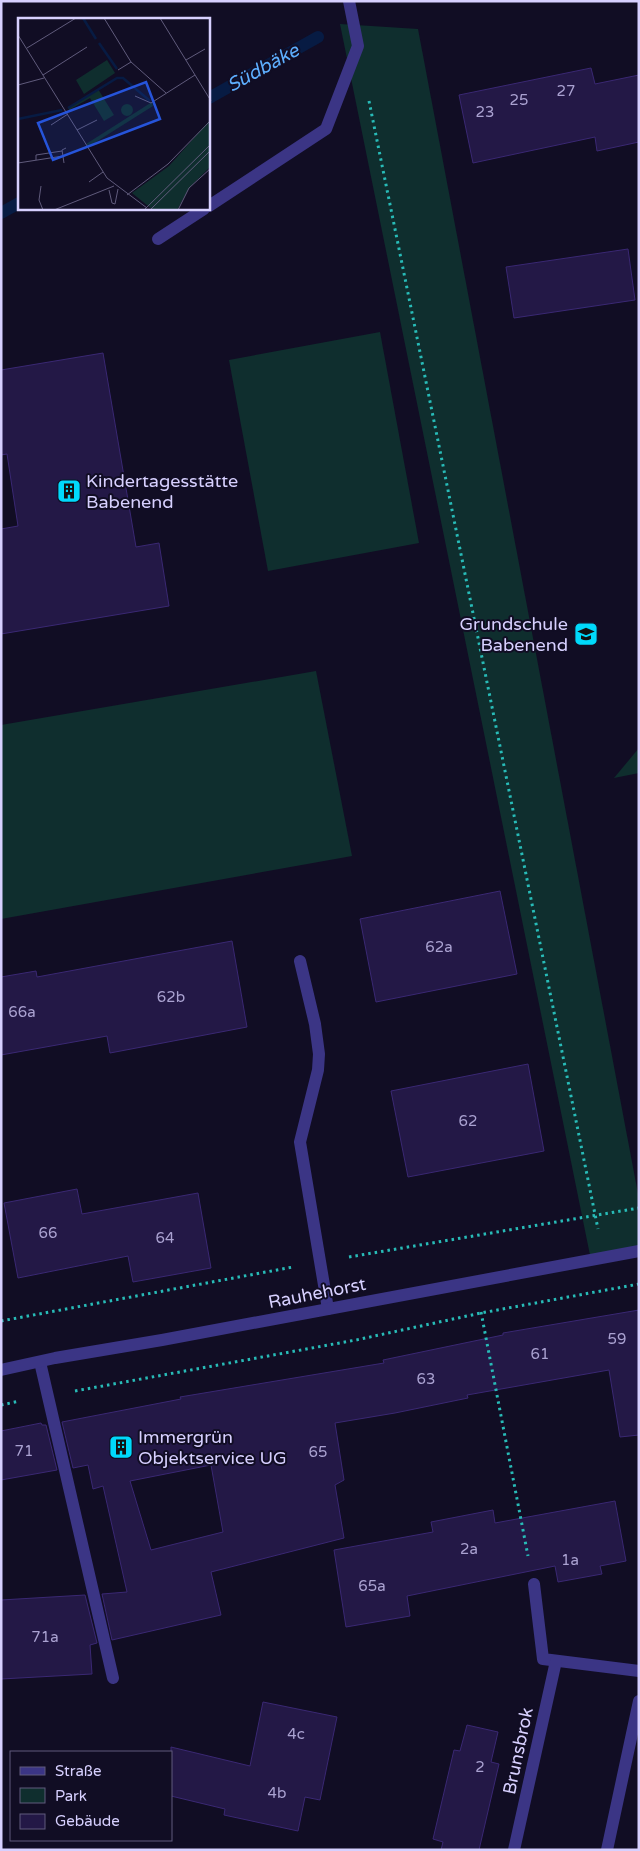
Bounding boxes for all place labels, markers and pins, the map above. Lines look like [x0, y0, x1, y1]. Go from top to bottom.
place label: Kindertagesstätte Babenend [86, 470, 238, 513]
building icon: Kindertagesstätte Babenend [56, 478, 82, 504]
place label: Grundschule Babenend [459, 613, 568, 656]
school or university icon: Grundschule Babenend [573, 621, 599, 647]
place label: Immergrün Objektservice UG [138, 1426, 287, 1469]
building icon: Immergrün Objektservice UG [108, 1434, 134, 1460]

